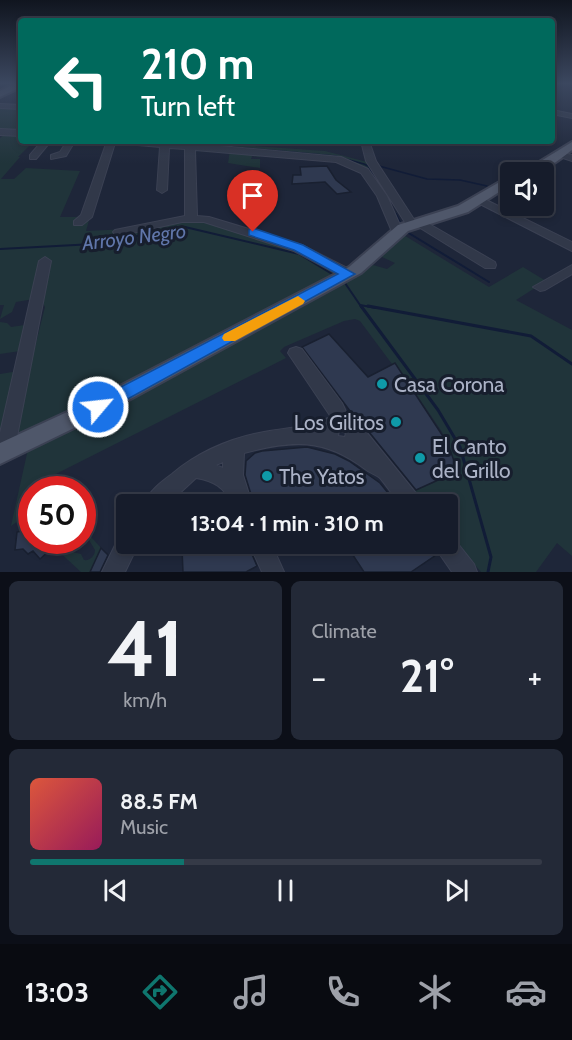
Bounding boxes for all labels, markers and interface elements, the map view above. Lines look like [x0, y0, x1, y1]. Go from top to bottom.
text: 210 m [141, 38, 254, 90]
icon: left [42, 42, 120, 120]
text: Turn left [141, 90, 235, 123]
map controls [500, 162, 554, 216]
button: sound [500, 162, 554, 216]
pin [227, 170, 278, 232]
icon: arrive [236, 179, 269, 212]
water label: Arroyo Negro [80, 219, 187, 255]
place label: Casa Corona [394, 372, 504, 397]
position arrow [66, 375, 130, 439]
marker: Casa Corona [375, 377, 389, 391]
place label: Los Gilitos [294, 410, 384, 435]
marker: Los Gilitos [389, 415, 403, 429]
place label: El Canto del Grillo [432, 434, 511, 483]
marker: El Canto del Grillo [413, 451, 427, 465]
place label: The Yatos [279, 464, 365, 489]
marker: The Yatos [260, 469, 274, 483]
speed limit sign: 50 [18, 476, 96, 554]
text: 13:04 · 1 min · 310 m [190, 510, 384, 537]
text: 41 [107, 601, 184, 696]
text: Climate [312, 619, 377, 643]
text: 21° [400, 649, 453, 703]
text: − [312, 657, 326, 697]
text: + [527, 657, 542, 697]
text: km/h [123, 688, 167, 712]
text: 88.5 FM [120, 788, 198, 815]
text: Music [120, 815, 168, 839]
icon: previous [99, 874, 132, 907]
icon: pause [269, 874, 302, 907]
icon: next [440, 874, 473, 907]
icon: directions [139, 971, 181, 1013]
icon: music [230, 971, 272, 1013]
icon: phone [322, 971, 364, 1013]
icon: climate [414, 971, 456, 1013]
icon: car [505, 971, 547, 1013]
text: 13:03 [25, 976, 89, 1009]

